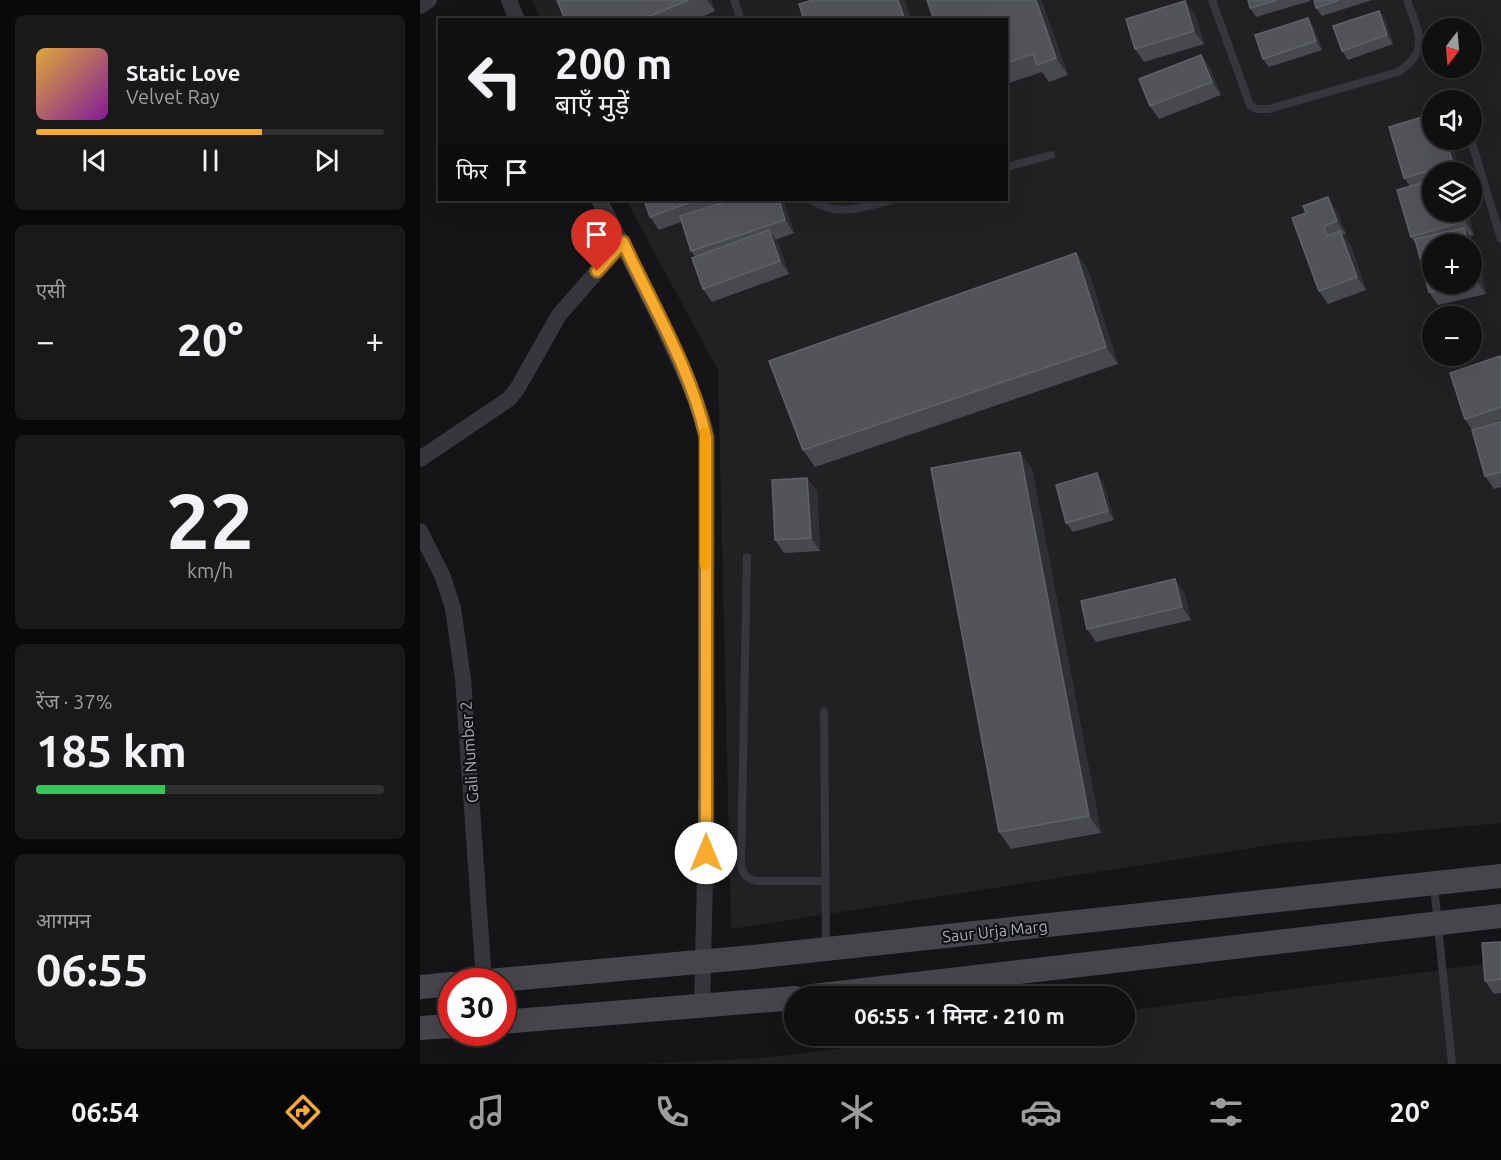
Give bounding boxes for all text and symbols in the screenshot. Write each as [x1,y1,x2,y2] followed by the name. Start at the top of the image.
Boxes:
[1422,18,1482,78] north arrow
[1422,18,1482,366] map controls
[555,40,672,87] text: 200 m
[456,42,534,120] icon: left
[126,60,241,85] text: Static Love
[126,85,220,108] text: Velvet Ray
[555,89,629,119] text: बाएँ मुड़ें
[1422,90,1482,150] button: sound
[78,144,111,177] icon: previous
[194,144,227,177] icon: pause
[310,144,343,177] icon: next
[500,156,533,189] icon: arrive
[456,158,488,183] text: फिर
[1422,162,1482,222] button: layers
[571,209,622,271] pin
[580,218,613,251] icon: arrive
[1422,234,1482,294] button: +
[36,279,66,302] text: एसी
[1422,306,1482,366] button: −
[177,314,243,365] text: 20°
[36,322,55,359] text: −
[365,322,384,359] text: +
[166,476,254,564] text: 22
[187,559,233,582] text: km/h
[36,690,112,713] text: रेंज · 37%
[456,701,482,803] street label: Gali Number 2
[36,725,187,776] text: 185 km
[674,821,738,885] position arrow
[36,909,91,932] text: आगमन
[942,917,1048,945] street label: Saur Urja Marg
[36,944,149,995] text: 06:55
[438,968,516,1046] speed limit sign: 30
[854,1003,1065,1028] text: 06:55 · 1 मिनट · 210 m
[282,1091,324,1133] icon: directions
[466,1091,508,1133] icon: music
[651,1091,693,1133] icon: phone
[836,1091,878,1133] icon: climate
[1020,1091,1062,1133] icon: car
[1205,1091,1247,1133] icon: filters
[71,1097,139,1127] text: 06:54
[1390,1097,1430,1127] text: 20°

